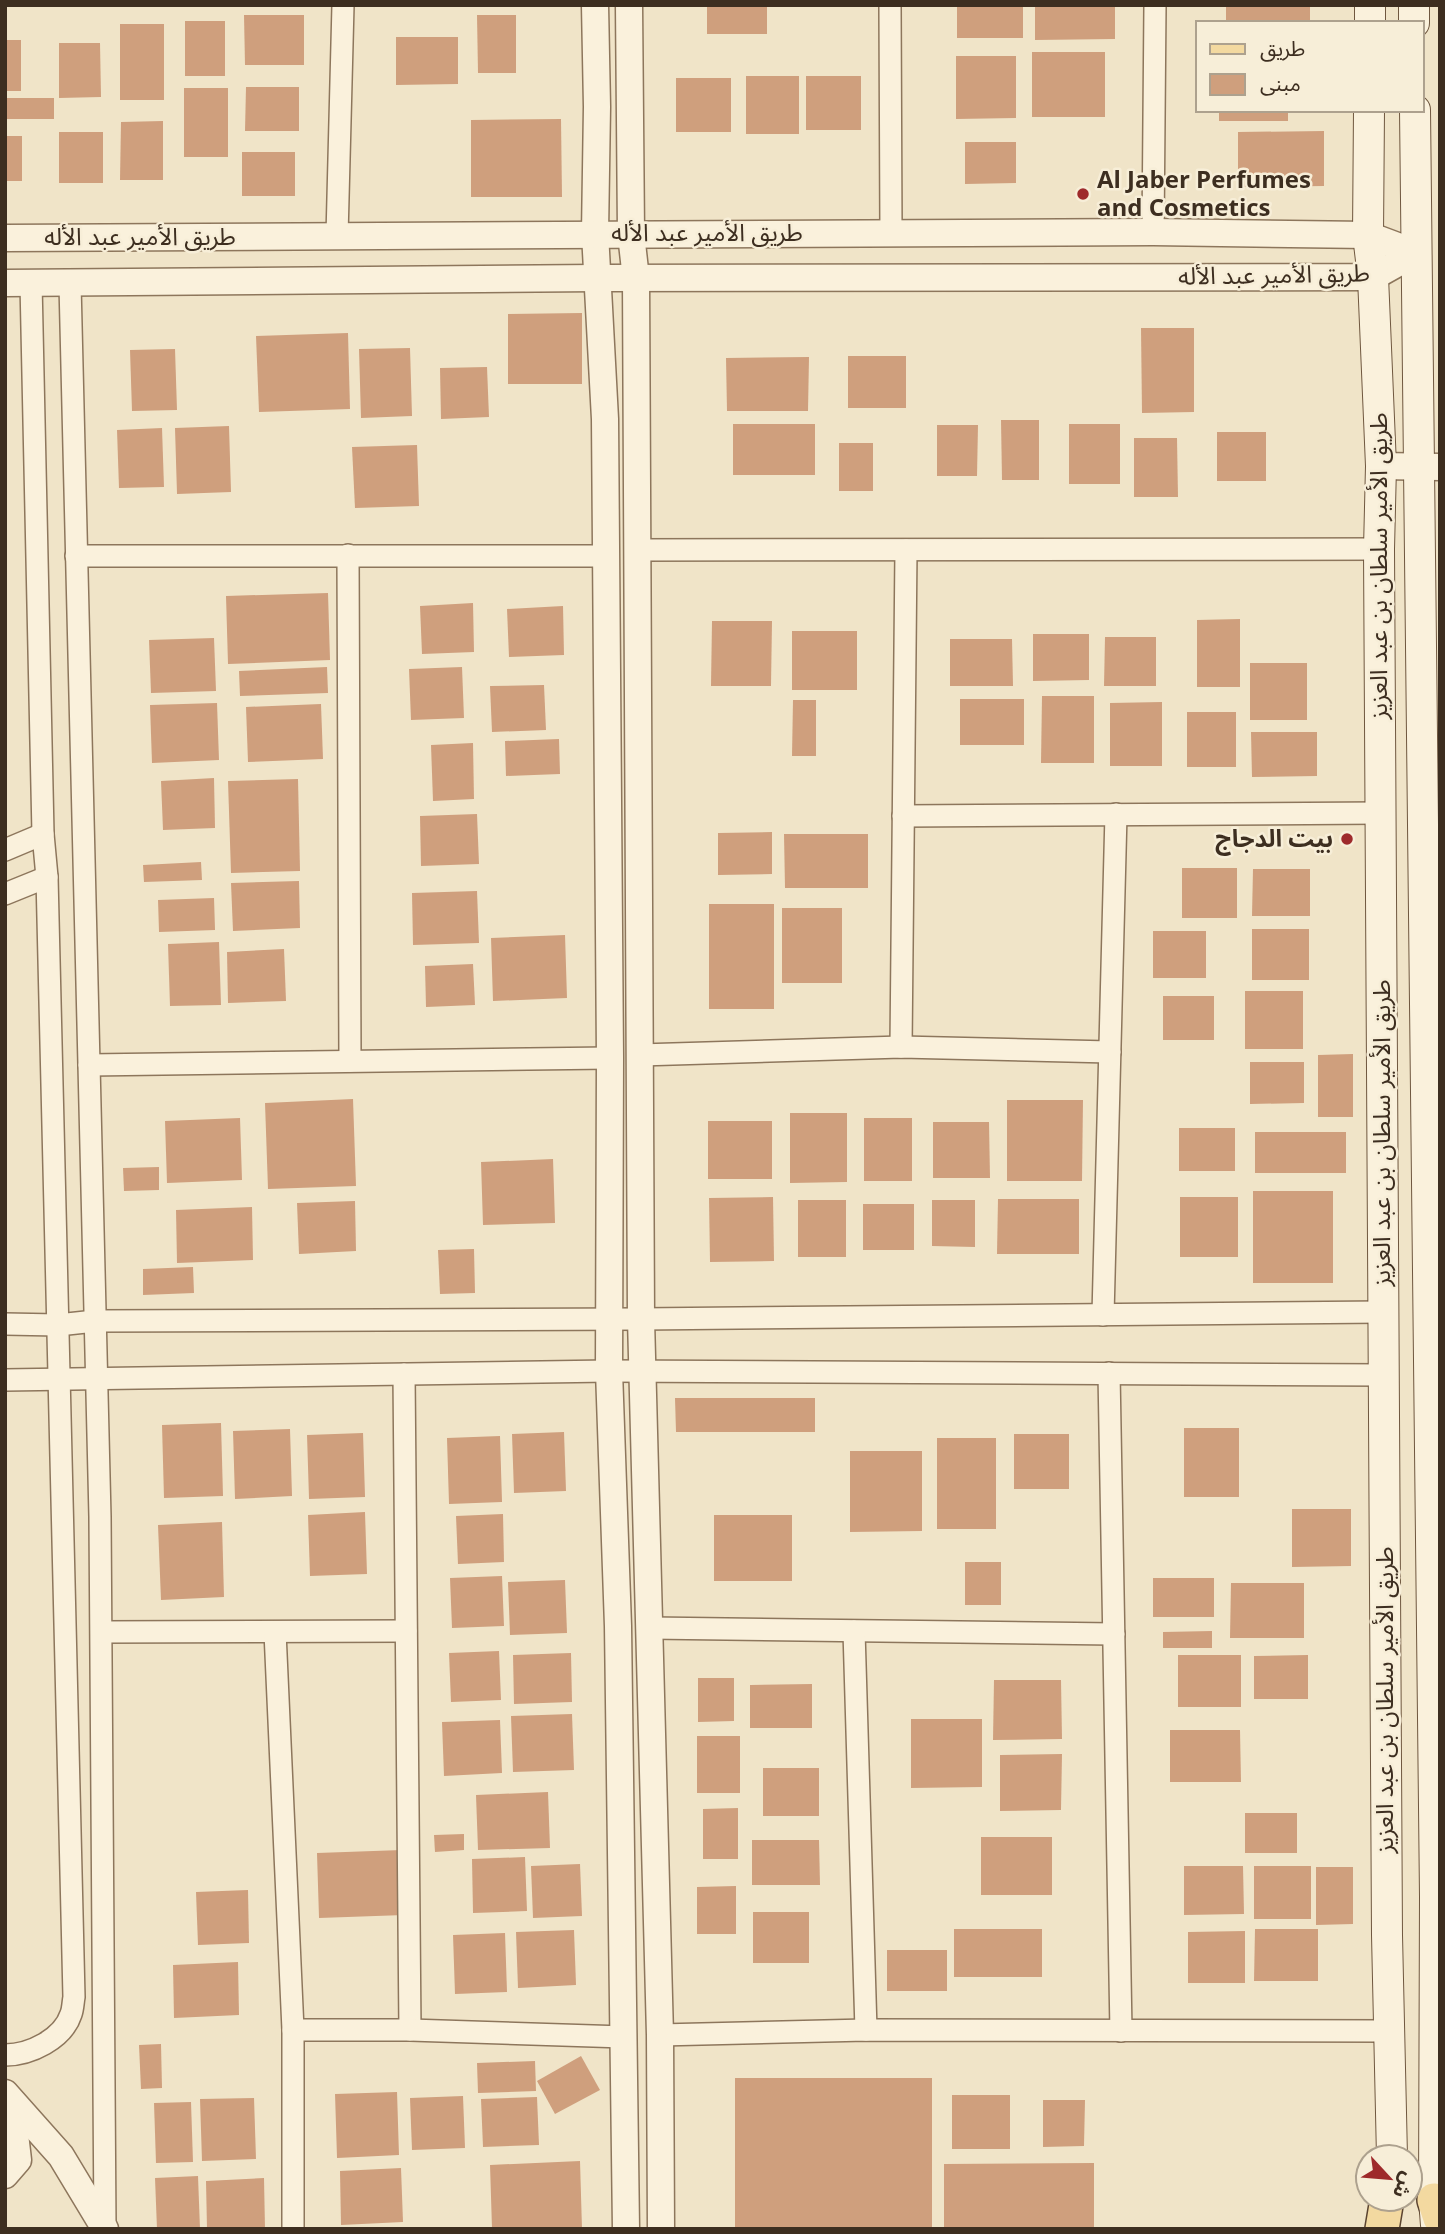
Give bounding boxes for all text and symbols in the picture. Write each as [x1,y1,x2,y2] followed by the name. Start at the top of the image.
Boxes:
[1196,21,1424,112] legend
[1260,27,1305,71] text: طريق
[1260,62,1301,106] text: مبنى
[1097,155,1311,234] place label: Al Jaber Perfumes and Cosmetics
[1075,186,1091,202] marker: Al Jaber Perfumes and Cosmetics
[611,208,803,259] street label: طريق الأمير عبد الأله
[44,212,236,263] street label: طريق الأمير عبد الأله
[1178,248,1370,303] street label: طريق الأمير عبد الأله
[1354,413,1405,720] street label: طريق الأمير سلطان بن عبد العزيز
[1215,814,1333,865] place label: بيت الدجاج
[1339,831,1355,847] marker: بيت الدجاج
[1357,980,1408,1287] street label: طريق الأمير سلطان بن عبد العزيز
[1360,1547,1411,1854] street label: طريق الأمير سلطان بن عبد العزيز
[1354,2143,1424,2213] north arrow
[1380,2165,1427,2205] text: ش

